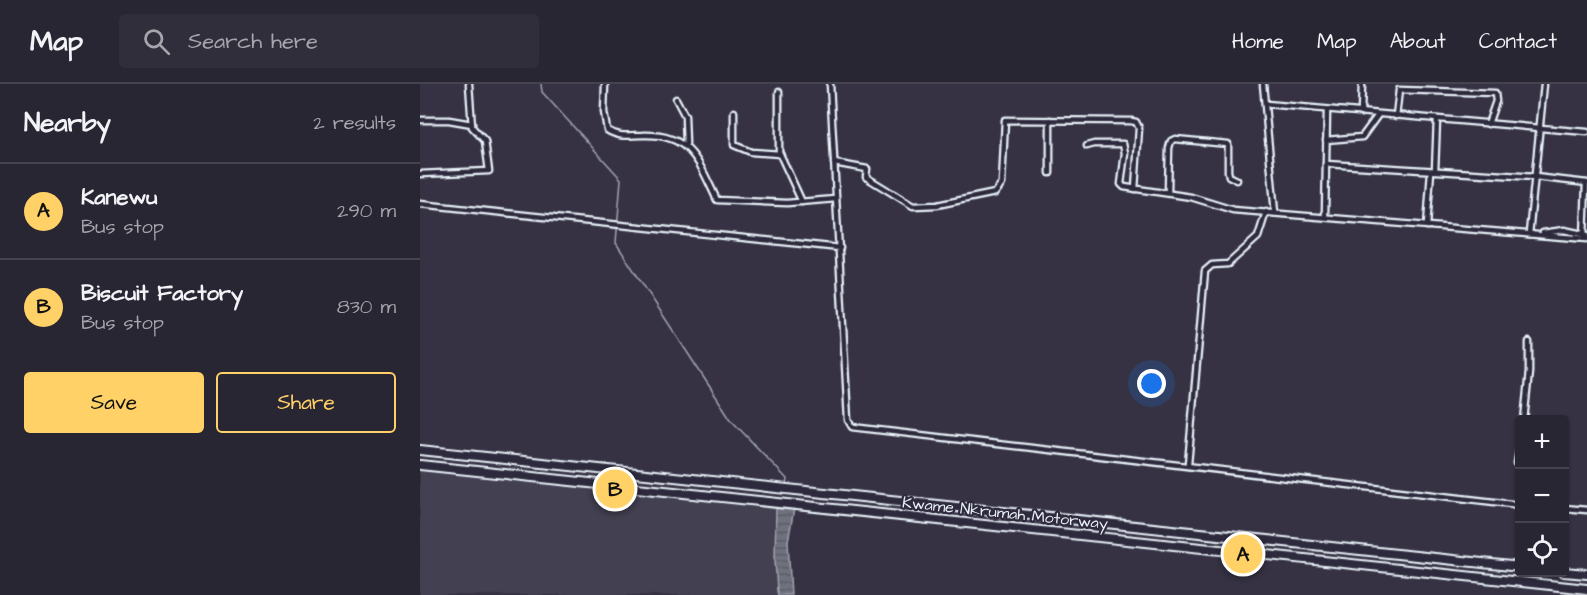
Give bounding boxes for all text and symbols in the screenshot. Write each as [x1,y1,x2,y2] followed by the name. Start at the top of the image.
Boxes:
[119,14,539,68] search box
[30,22,83,61] text: Map
[140,25,173,58] icon: search
[188,26,318,57] text: Search here
[1232,27,1284,56] text: Home
[1317,27,1357,56] text: Map
[1390,27,1446,56] text: About
[1479,27,1557,56] text: Contact
[24,105,111,141] text: Nearby
[313,109,396,137] text: 2 results
[81,182,157,213] text: Kanewu
[37,197,50,225] text: A
[337,197,396,225] text: 290 m
[81,213,164,241] text: Bus stop
[81,278,243,309] text: Biscuit Factory
[36,293,51,321] text: B
[337,293,396,321] text: 830 m
[81,309,164,337] text: Bus stop
[1137,369,1166,398] your location
[24,372,204,433] button: Save
[216,372,396,433] button: Share
[1515,415,1569,577] map controls
[1515,415,1569,469] button: +
[596,466,634,512] pin: B
[1515,469,1569,523] button: −
[901,491,1109,536] street label: Kwame Nkrumah Motorway
[1515,523,1569,577] button: locate
[1224,532,1262,576] pin: A

